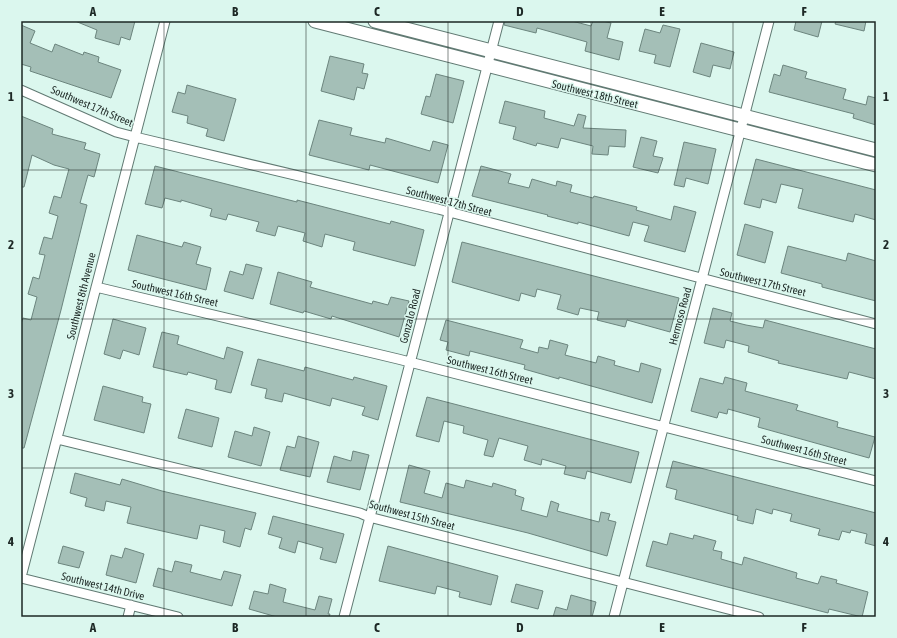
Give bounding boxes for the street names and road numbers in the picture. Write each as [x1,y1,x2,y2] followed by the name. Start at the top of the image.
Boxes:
[551,78,639,110] street label: Southwest 18th Street
[49,83,135,129] street label: Southwest 17th Street
[405,184,493,218] street label: Southwest 17th Street
[64,251,98,341] street label: Southwest 8th Avenue
[719,266,807,298] street label: Southwest 17th Street
[131,277,219,309] street label: Southwest 16th Street
[667,286,693,346] street label: Hermoso Road
[397,287,423,345] street label: Gonzalo Road
[446,354,534,386] street label: Southwest 16th Street
[760,433,848,467] street label: Southwest 16th Street
[368,498,456,532] street label: Southwest 15th Street
[60,570,146,602] street label: Southwest 14th Drive

